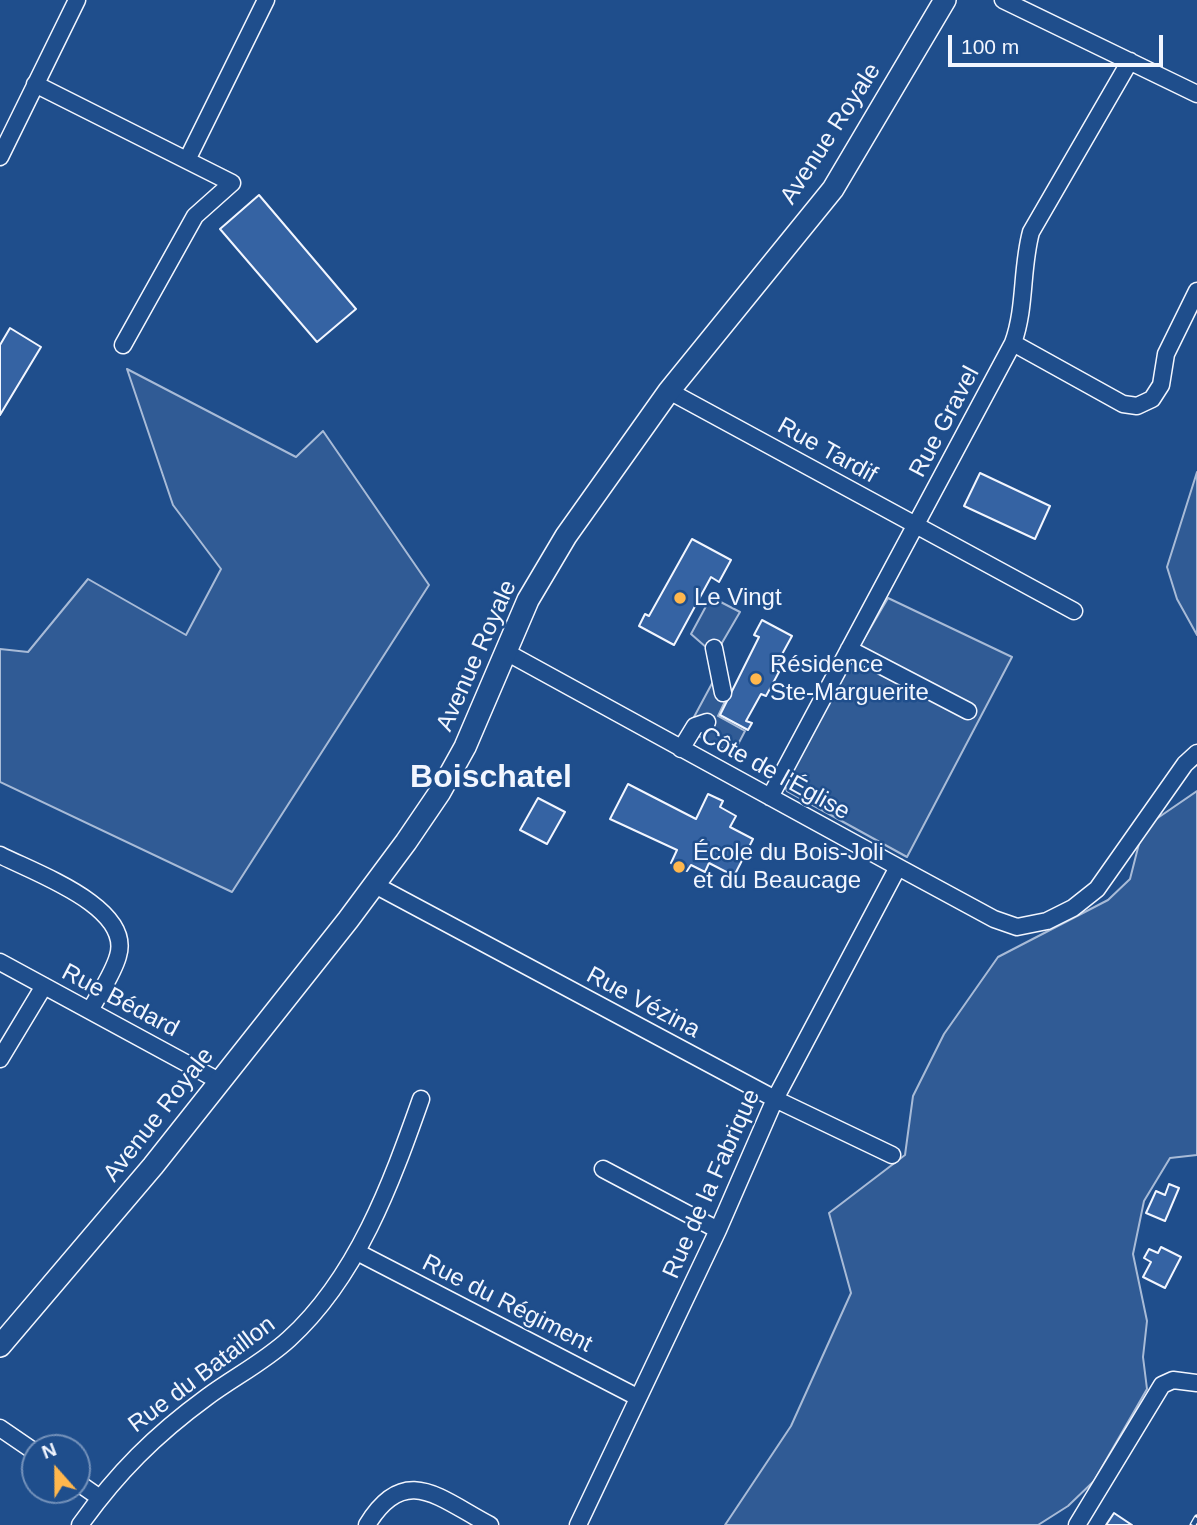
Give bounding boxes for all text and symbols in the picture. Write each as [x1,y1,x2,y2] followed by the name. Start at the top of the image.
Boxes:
[952,21,1167,65] scale bar
[961,35,1019,58] text: 100 m
[775,58,887,210] street label: Avenue Royale
[904,362,986,482] street label: Rue Gravel
[772,412,882,490] street label: Rue Tardif
[431,576,523,736] street label: Avenue Royale
[694,584,782,612] place label: Le Vingt
[672,590,688,606] marker: Le Vingt
[770,651,929,707] place label: Résidence Ste-Marguerite
[748,671,764,687] marker: Résidence Ste-Marguerite
[695,721,855,827] street label: Côte de l'Église
[410,759,572,797] district label: Boischatel
[693,839,884,895] place label: École du Bois-Joli et du Beaucage
[671,859,687,875] marker: École du Bois-Joli et du Beaucage
[57,958,183,1044] street label: Rue Bédard
[581,961,705,1045] street label: Rue Vézina
[98,1042,220,1188] street label: Avenue Royale
[657,1085,767,1283] street label: Rue de la Fabrique
[417,1249,597,1359] street label: Rue du Régiment
[123,1311,281,1439] street label: Rue du Bataillon
[21,1434,91,1504] north arrow
[39,1439,59,1463] text: N

